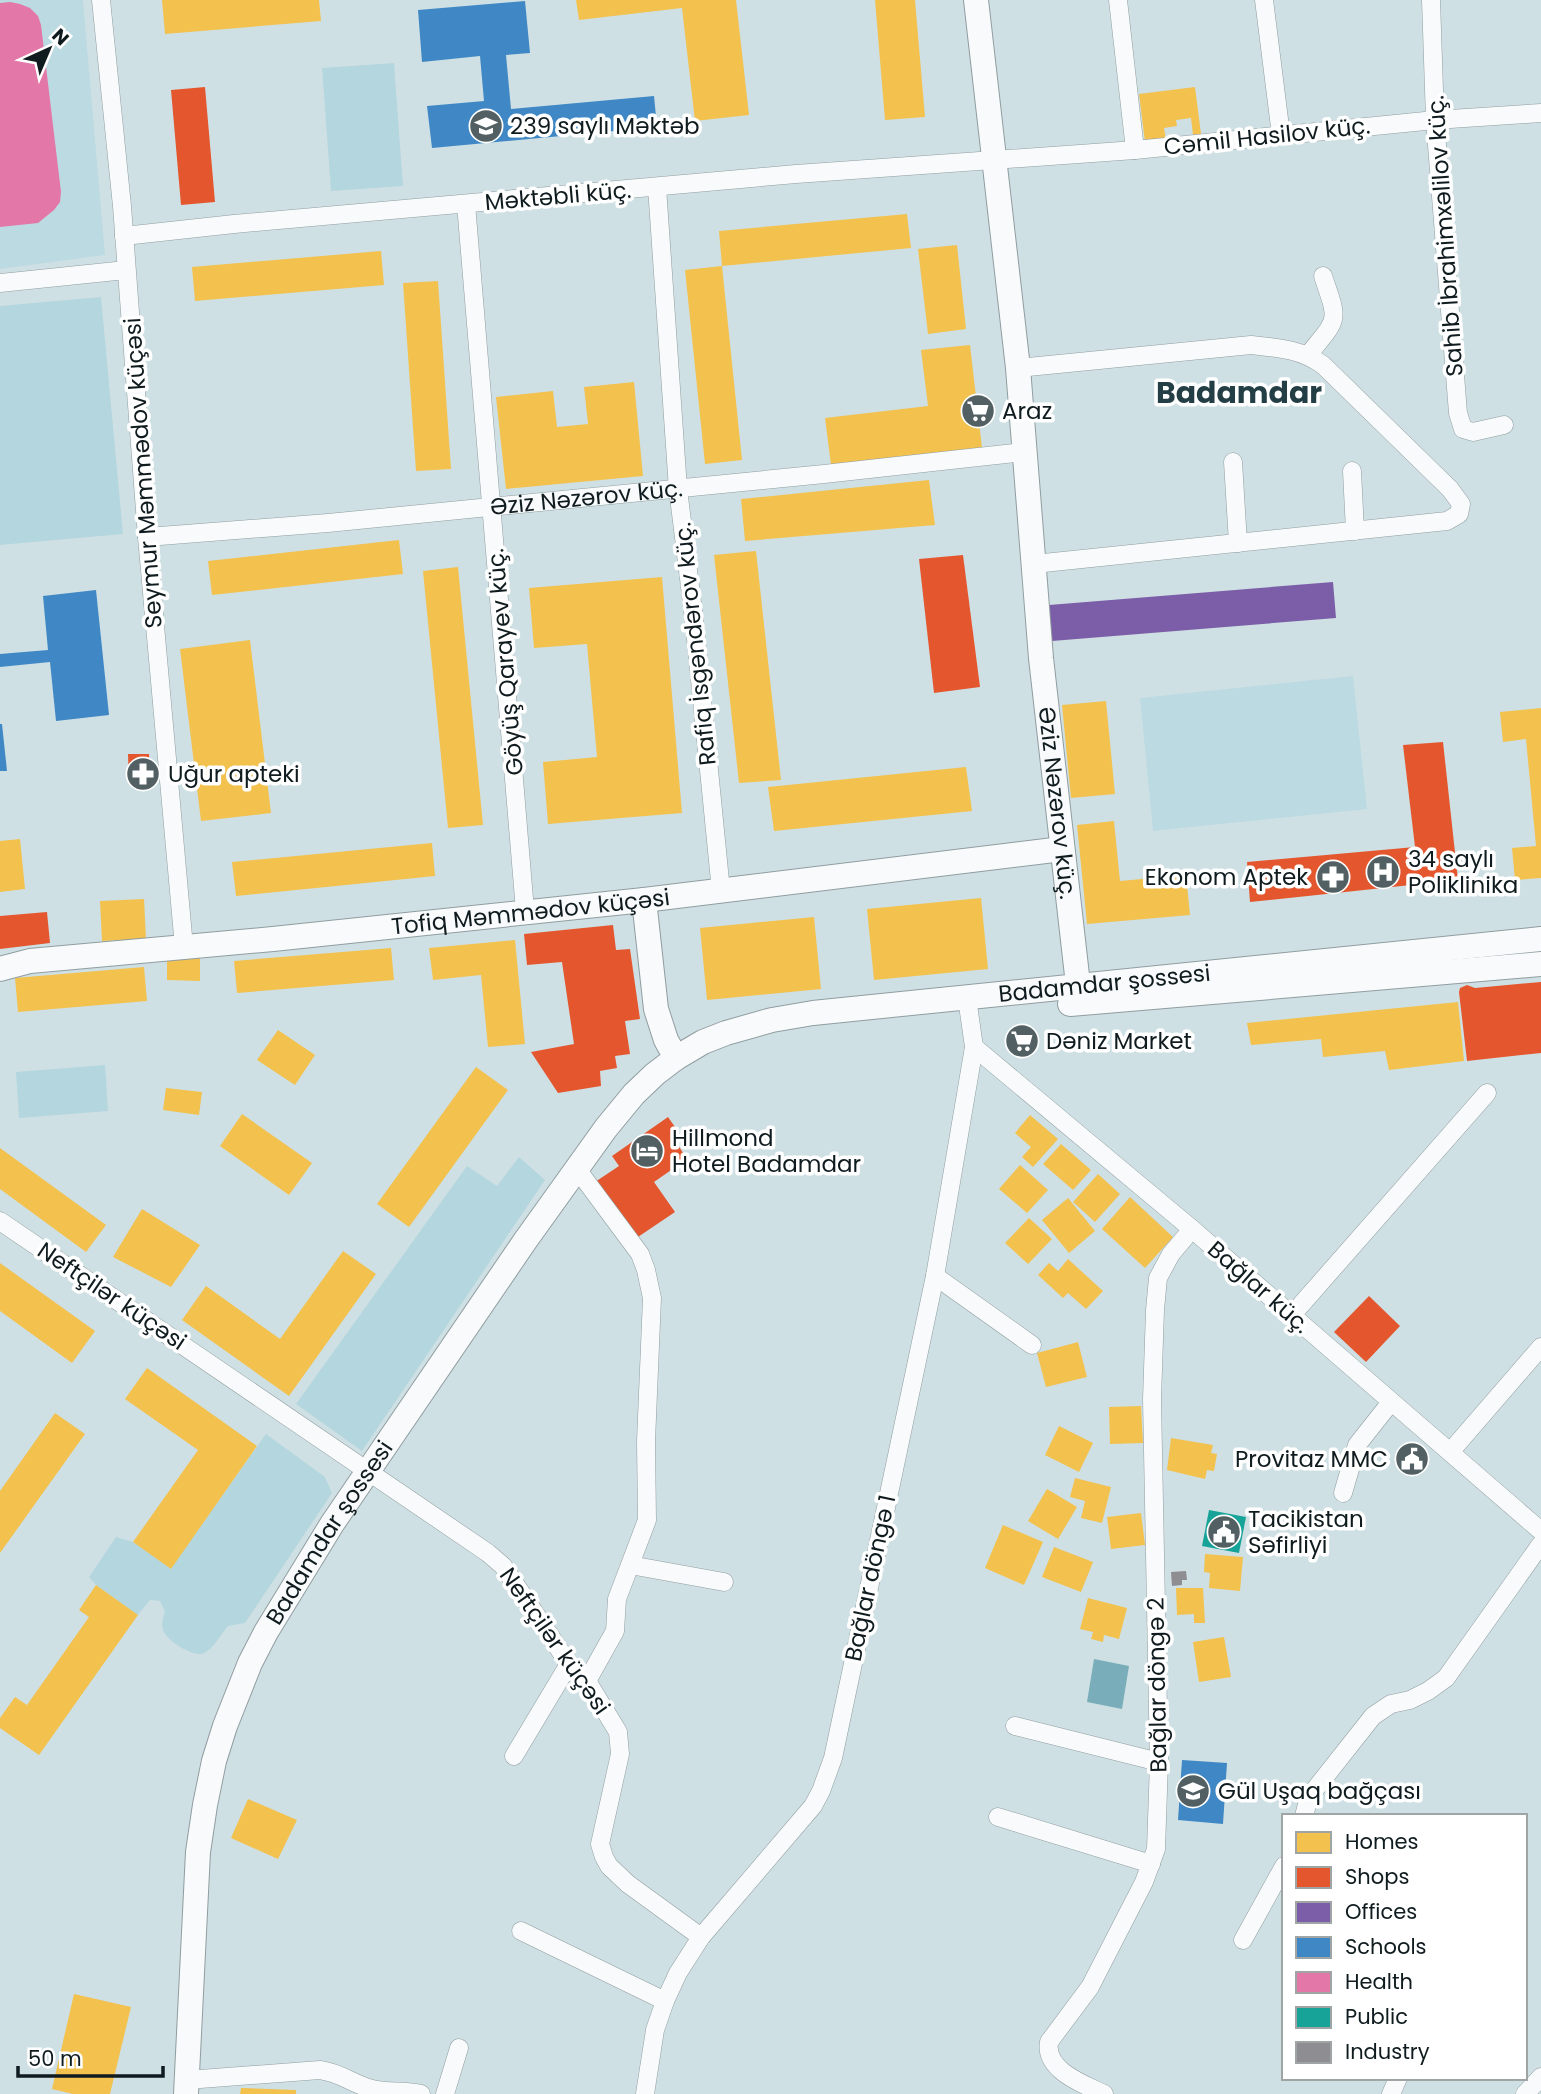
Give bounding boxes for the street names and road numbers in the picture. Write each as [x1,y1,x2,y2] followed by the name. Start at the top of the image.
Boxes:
[1419,94,1471,378] street label: Sahib İbrahimxəlilov küç.
[1162,109,1372,163] street label: Cəmil Hasilov küç.
[483,174,633,218] street label: Məktəbli küç.
[116,317,170,629] street label: Seymur Məmmədov küçəsi
[488,472,684,523] street label: Əziz Nəzərov küç.
[666,521,724,767] street label: Rafiq İsgəndərov küç.
[479,547,531,777] street label: Göyüş Qarayev küç.
[1031,705,1084,901] street label: Əziz Nəzərov küç.
[390,881,672,942] street label: Tofiq Məmmədov küçəsi
[997,957,1212,1010] street label: Badamdar şossesi
[1201,1233,1317,1341] street label: Bağlar küç.
[31,1234,193,1358] street label: Neftçilər küçəsi
[258,1434,400,1631] street label: Badamdar şossesi
[837,1492,903,1664] street label: Bağlar döngə 1
[492,1561,618,1721] street label: Neftçilər küçəsi
[1139,1597,1175,1773] street label: Bağlar döngə 2

